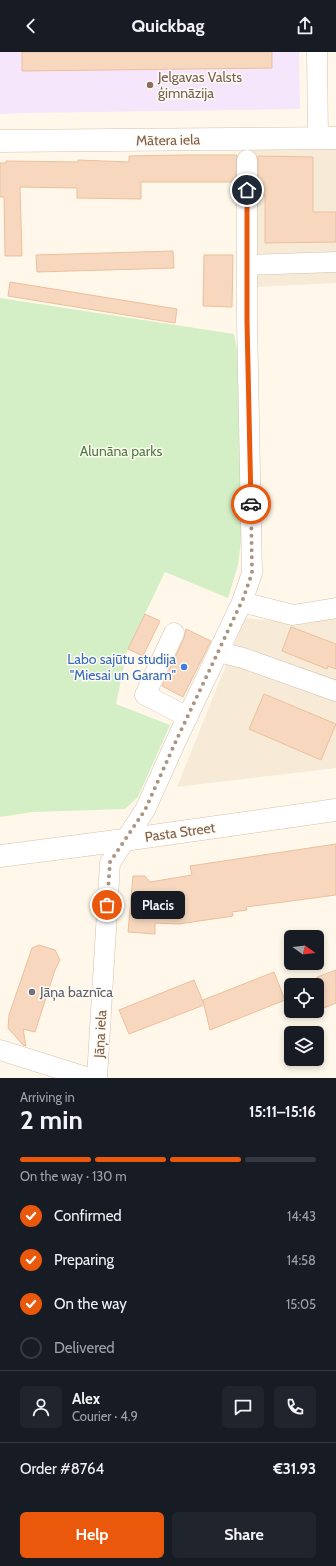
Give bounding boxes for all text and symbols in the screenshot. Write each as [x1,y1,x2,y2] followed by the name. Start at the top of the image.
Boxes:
[20,15,42,37] icon: back
[131,15,205,37] text: Quickbag
[294,15,316,37] icon: share
[157,68,242,102] place label: Jelgavas Valsts ģimnāzija
[145,80,155,90] marker: Jelgavas Valsts ģimnāzija
[136,130,201,150] street label: Mātera iela
[230,173,264,207] pin
[236,179,258,201] icon: home
[80,442,162,460] park label: Alunāna parks
[231,484,271,524] courier
[240,493,262,515] icon: car
[67,650,176,684] place label: Labo sajūtu studija "Miesai un Garam"
[179,662,189,672] marker: Labo sajūtu studija "Miesai un Garam"
[144,818,217,846] street label: Pasta Street
[90,888,124,922] pin
[131,891,185,919] callout: Placis
[96,894,118,916] icon: bag
[142,897,174,913] text: Placis
[284,930,324,970] north arrow
[284,930,324,1066] map controls
[284,978,324,1018] button: locate
[39,983,113,1001] place label: Jāņa baznīca
[27,987,37,997] marker: Jāņa baznīca
[90,1009,110,1060] street label: Jāņa iela
[284,1026,324,1066] button: layers
[20,1089,75,1105] text: Arriving in
[249,1103,316,1121] text: 15:11–15:16
[20,1104,83,1136] text: 2 min
[20,1168,127,1184] text: On the way · 130 m
[20,1205,42,1227] icon: check
[54,1207,122,1225] text: Confirmed
[287,1208,316,1224] text: 14:43
[20,1249,42,1271] icon: check
[54,1251,114,1269] text: Preparing
[287,1252,316,1268] text: 14:58
[20,1293,42,1315] icon: check
[54,1295,127,1313] text: On the way
[286,1296,316,1312] text: 15:05
[54,1339,115,1357] text: Delivered
[20,1386,62,1428] button: person
[222,1386,264,1428] button: chat
[274,1386,316,1428] button: phone
[72,1390,100,1408] text: Alex
[72,1408,138,1424] text: Courier · 4.9
[20,1460,104,1478] text: Order #8764
[273,1460,316,1478] text: €31.93
[20,1512,164,1558] button: Help
[172,1512,316,1558] button: Share

